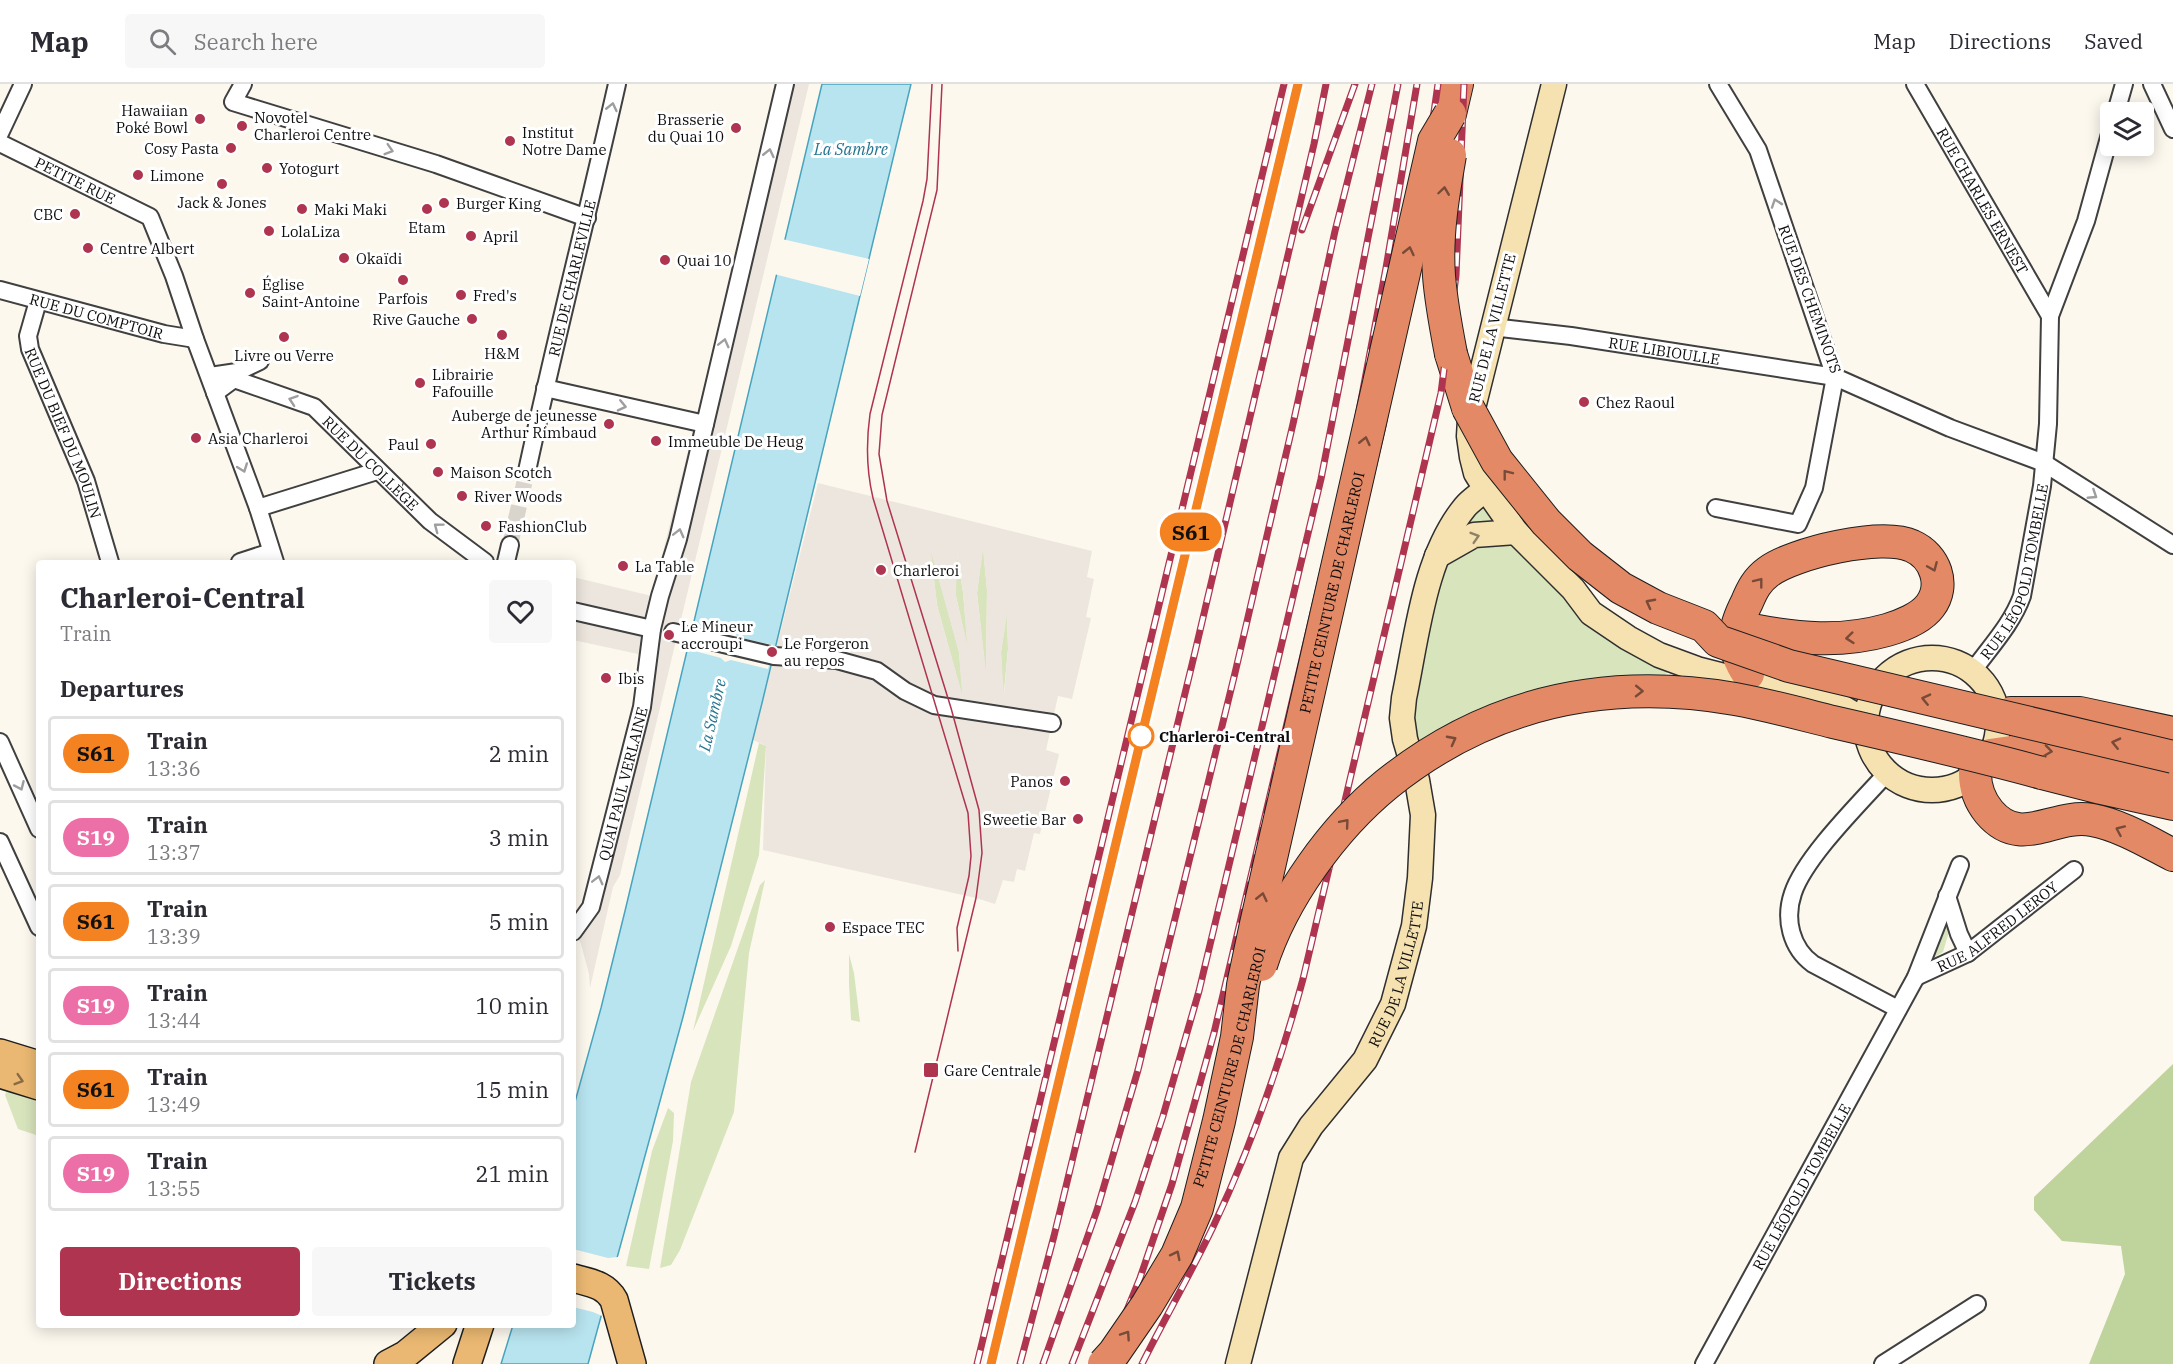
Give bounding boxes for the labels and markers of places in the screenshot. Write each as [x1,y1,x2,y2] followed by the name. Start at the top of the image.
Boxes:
[116,101,188,137] place label: Hawaiian Poké Bowl
[254,108,371,144] place label: Novotel Charleroi Centre
[648,110,724,146] place label: Brasserie du Quai 10
[193,112,207,126] marker: Hawaiian Poké Bowl
[235,119,249,133] marker: Novotel Charleroi Centre
[729,121,743,135] marker: Brasserie du Quai 10
[522,123,607,159] place label: Institut Notre Dame
[503,134,517,148] marker: Institut Notre Dame
[144,139,219,158] place label: Cosy Pasta
[224,141,238,155] marker: Cosy Pasta
[279,159,339,178] place label: Yotogurt
[260,161,274,175] marker: Yotogurt
[150,166,204,185] place label: Limone
[131,168,145,182] marker: Limone
[215,177,229,191] marker: Jack & Jones
[177,193,267,212] place label: Jack & Jones
[456,194,541,213] place label: Burger King
[437,196,451,210] marker: Burger King
[314,200,387,219] place label: Maki Maki
[295,202,309,216] marker: Maki Maki
[420,202,434,216] marker: Etam
[33,205,63,224] place label: CBC
[68,207,82,221] marker: CBC
[408,218,446,237] place label: Etam
[281,222,341,241] place label: LolaLiza
[262,224,276,238] marker: LolaLiza
[483,227,518,246] place label: April
[464,229,478,243] marker: April
[100,239,195,258] place label: Centre Albert
[81,241,95,255] marker: Centre Albert
[356,249,403,268] place label: Okaïdi
[337,251,351,265] marker: Okaïdi
[677,251,731,270] place label: Quai 10
[658,253,672,267] marker: Quai 10
[396,273,410,287] marker: Parfois
[262,275,360,311] place label: Église Saint-Antoine
[243,286,257,300] marker: Église Saint-Antoine
[473,286,517,305] place label: Fred's
[454,288,468,302] marker: Fred's
[378,289,428,308] place label: Parfois
[372,310,460,329] place label: Rive Gauche
[465,312,479,326] marker: Rive Gauche
[495,328,509,342] marker: H&M
[277,330,291,344] marker: Livre ou Verre
[484,344,520,363] place label: H&M
[234,346,334,365] place label: Livre ou Verre
[432,365,494,401] place label: Librairie Fafouille
[413,376,427,390] marker: Librairie Fafouille
[1596,393,1675,412] place label: Chez Raoul
[1577,395,1591,409] marker: Chez Raoul
[452,406,597,442] place label: Auberge de jeunesse Arthur Rimbaud
[602,417,616,431] marker: Auberge de jeunesse Arthur Rimbaud
[208,429,309,448] place label: Asia Charleroi
[189,431,203,445] marker: Asia Charleroi
[668,432,804,451] place label: Immeuble De Heug
[649,434,663,448] marker: Immeuble De Heug
[388,435,419,454] place label: Paul
[424,437,438,451] marker: Paul
[450,463,552,482] place label: Maison Scotch
[431,465,445,479] marker: Maison Scotch
[474,487,562,506] place label: River Woods
[455,489,469,503] marker: River Woods
[498,517,587,536] place label: FashionClub
[479,519,493,533] marker: FashionClub
[635,557,694,576] place label: La Table
[616,559,630,573] marker: La Table
[893,561,960,580] place label: Charleroi
[874,563,888,577] marker: Charleroi
[681,617,753,653] place label: Le Mineur accroupi
[662,628,676,642] marker: Le Mineur accroupi
[784,634,870,670] place label: Le Forgeron au repos
[765,645,779,659] marker: Le Forgeron au repos
[618,669,644,688] place label: Ibis
[599,671,613,685] marker: Ibis
[1128,723,1154,749] marker: Charleroi-Central
[1159,727,1290,746] place label: Charleroi-Central
[1010,772,1053,791] place label: Panos
[1058,774,1072,788] marker: Panos
[983,810,1066,829] place label: Sweetie Bar
[1071,812,1085,826] marker: Sweetie Bar
[842,918,925,937] place label: Espace TEC
[823,920,837,934] marker: Espace TEC
[922,1061,940,1079] marker: Gare Centrale
[944,1061,1041,1080] place label: Gare Centrale

